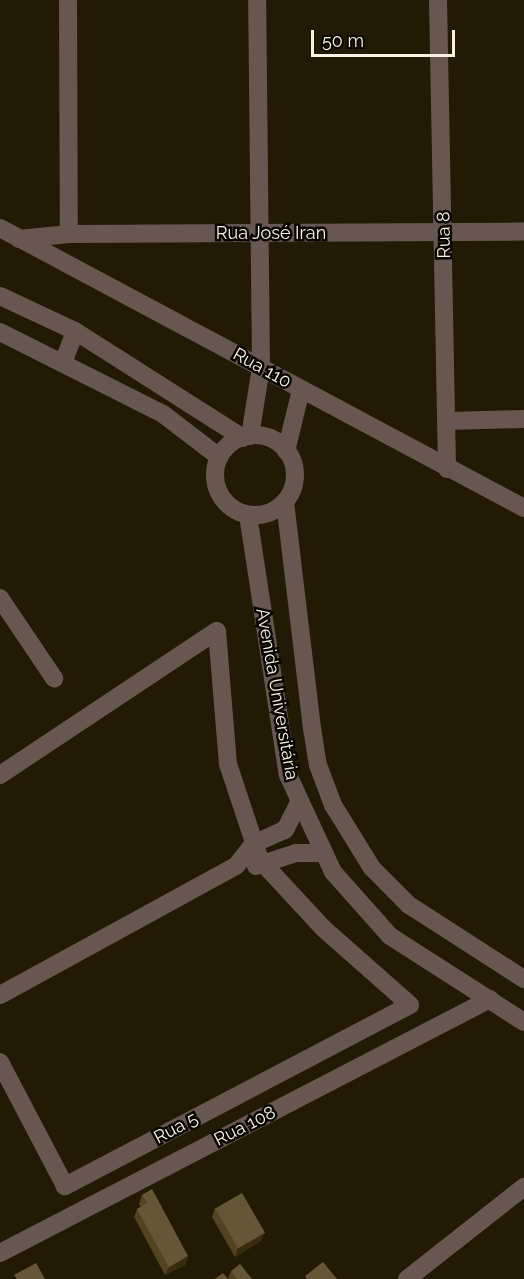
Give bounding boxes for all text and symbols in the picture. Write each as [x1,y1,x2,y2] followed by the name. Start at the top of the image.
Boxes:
[314,18,458,56] scale bar
[322,30,364,51] text: 50 m
[433,211,455,259] street label: Rua 8
[216,222,326,244] street label: Rua José Iran
[229,343,295,393] street label: Rua 110
[251,606,303,782] street label: Avenida Universitária
[211,1101,279,1151] street label: Rua 108
[150,1108,202,1148] street label: Rua 5

